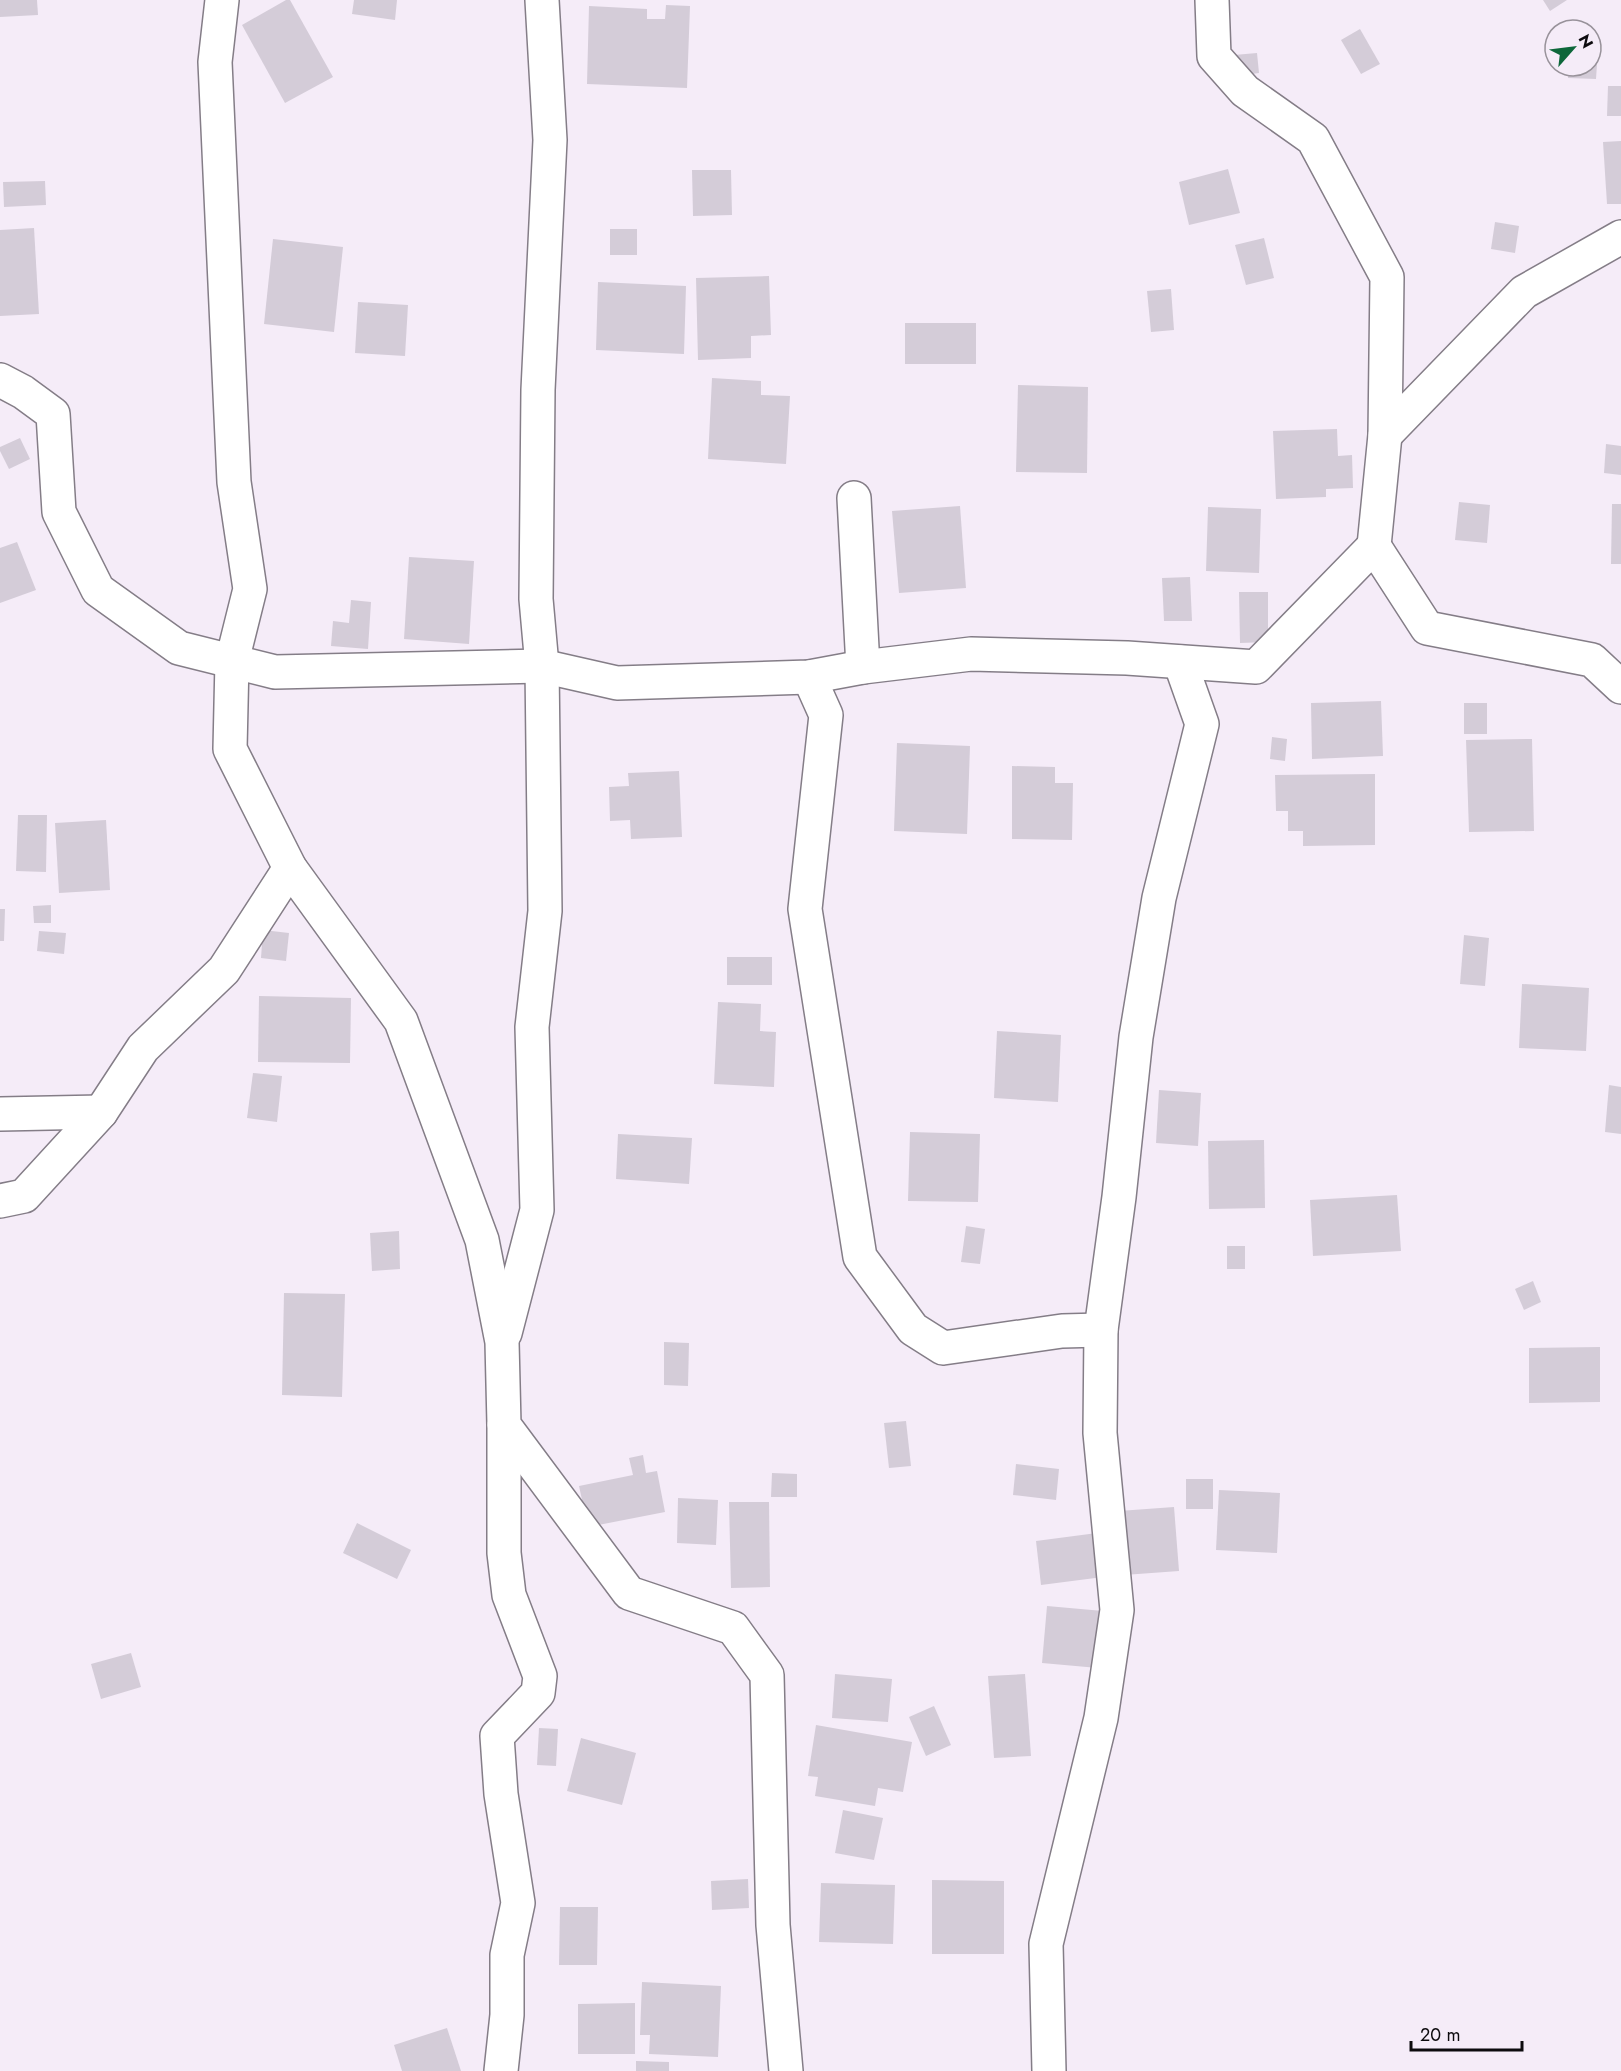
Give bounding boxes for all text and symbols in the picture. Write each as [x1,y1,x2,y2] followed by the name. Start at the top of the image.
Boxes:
[1543,18,1603,78] north arrow
[1573,30,1599,52] text: N
[1411,2014,1522,2052] scale bar
[1420,2022,1460,2048] text: 20 m

